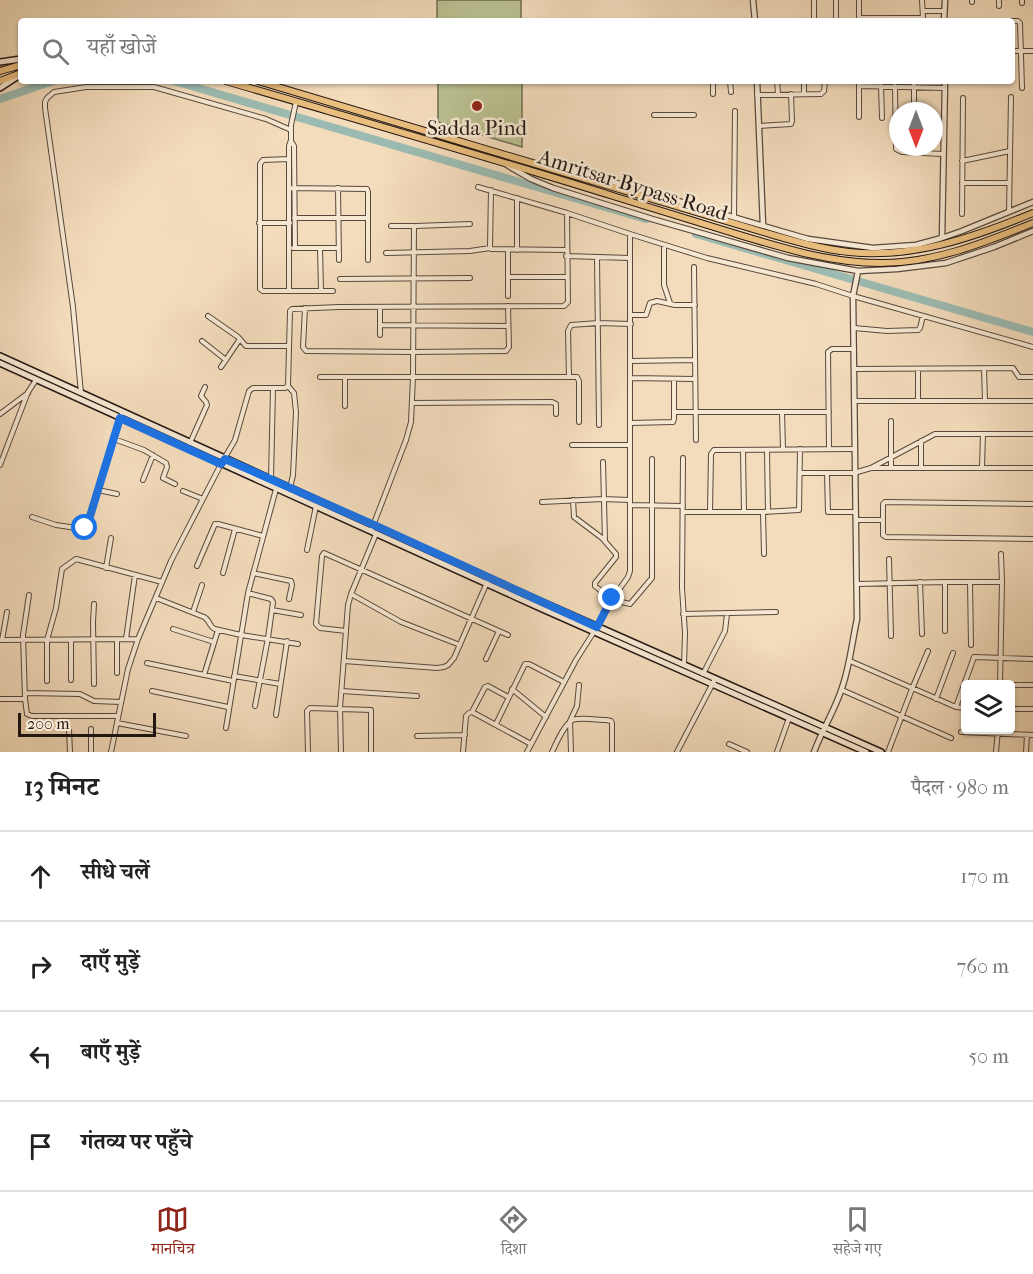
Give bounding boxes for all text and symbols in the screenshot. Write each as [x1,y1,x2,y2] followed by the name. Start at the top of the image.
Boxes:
[18,18,1015,84] search box
[87,34,156,60] text: यहाँ खोजें
[39,35,72,68] icon: search
[470,99,484,113] marker: Sadda Pind
[889,102,943,156] north arrow
[427,116,528,140] place label: Sadda Pind
[534,144,731,225] street label: Amritsar Bypass Road
[71,514,97,540] route start
[598,584,624,610] route end
[961,680,1015,734] map controls
[961,680,1015,734] button: layers
[18,710,156,738] scale bar
[27,714,70,733] text: 200 m
[24,771,99,802] text: 13 मिनट
[911,776,1009,799] text: पैदल · 980 m
[81,859,150,885] text: सीधे चलें
[24,860,57,893] icon: ahead
[960,865,1009,888] text: 170 m
[81,949,140,975] text: दाएँ मुड़ें
[24,950,57,983] icon: right
[957,955,1009,978] text: 760 m
[81,1039,140,1065] text: बाएँ मुड़ें
[24,1040,57,1073] icon: left
[968,1045,1009,1068] text: 50 m
[81,1129,192,1155] text: गंतव्य पर पहुँचे
[24,1130,57,1163] icon: arrive
[151,1203,195,1264] tab: मानचित्र
[497,1203,530,1264] tab: दिशा
[833,1203,882,1264] tab: सहेजे गए

